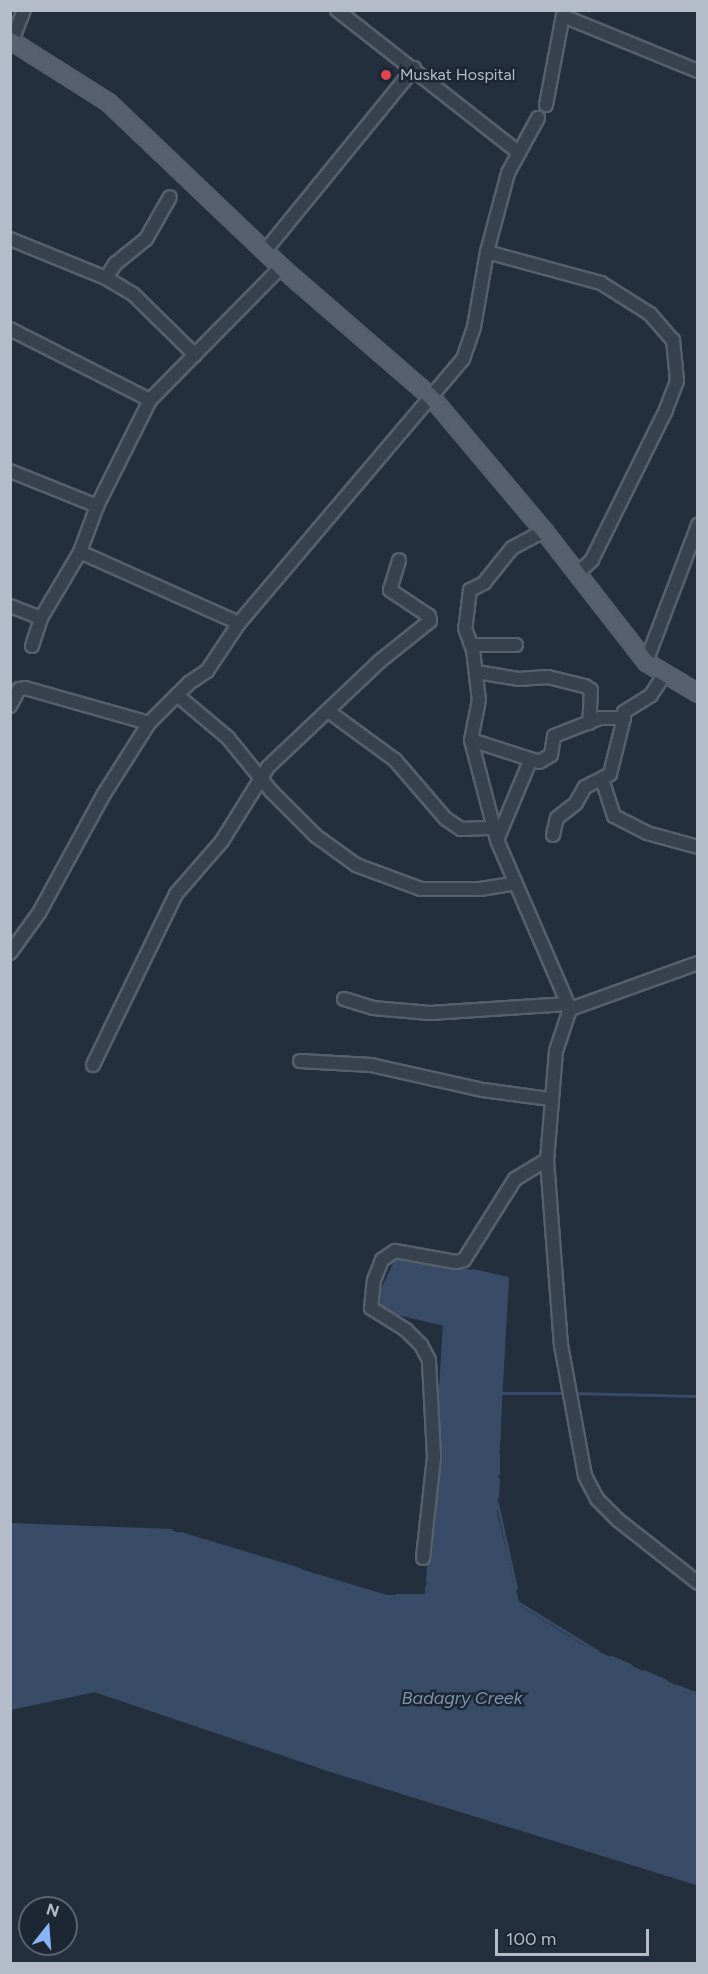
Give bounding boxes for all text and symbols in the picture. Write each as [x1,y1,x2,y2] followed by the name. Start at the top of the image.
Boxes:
[400,65,515,85] place label: Muskat Hospital
[377,66,395,84] marker: Muskat Hospital
[402,1687,522,1709] water label: Badagry Creek
[18,1896,78,1956] north arrow
[44,1899,62,1921] text: N
[498,1917,652,1955] scale bar
[506,1928,556,1950] text: 100 m

